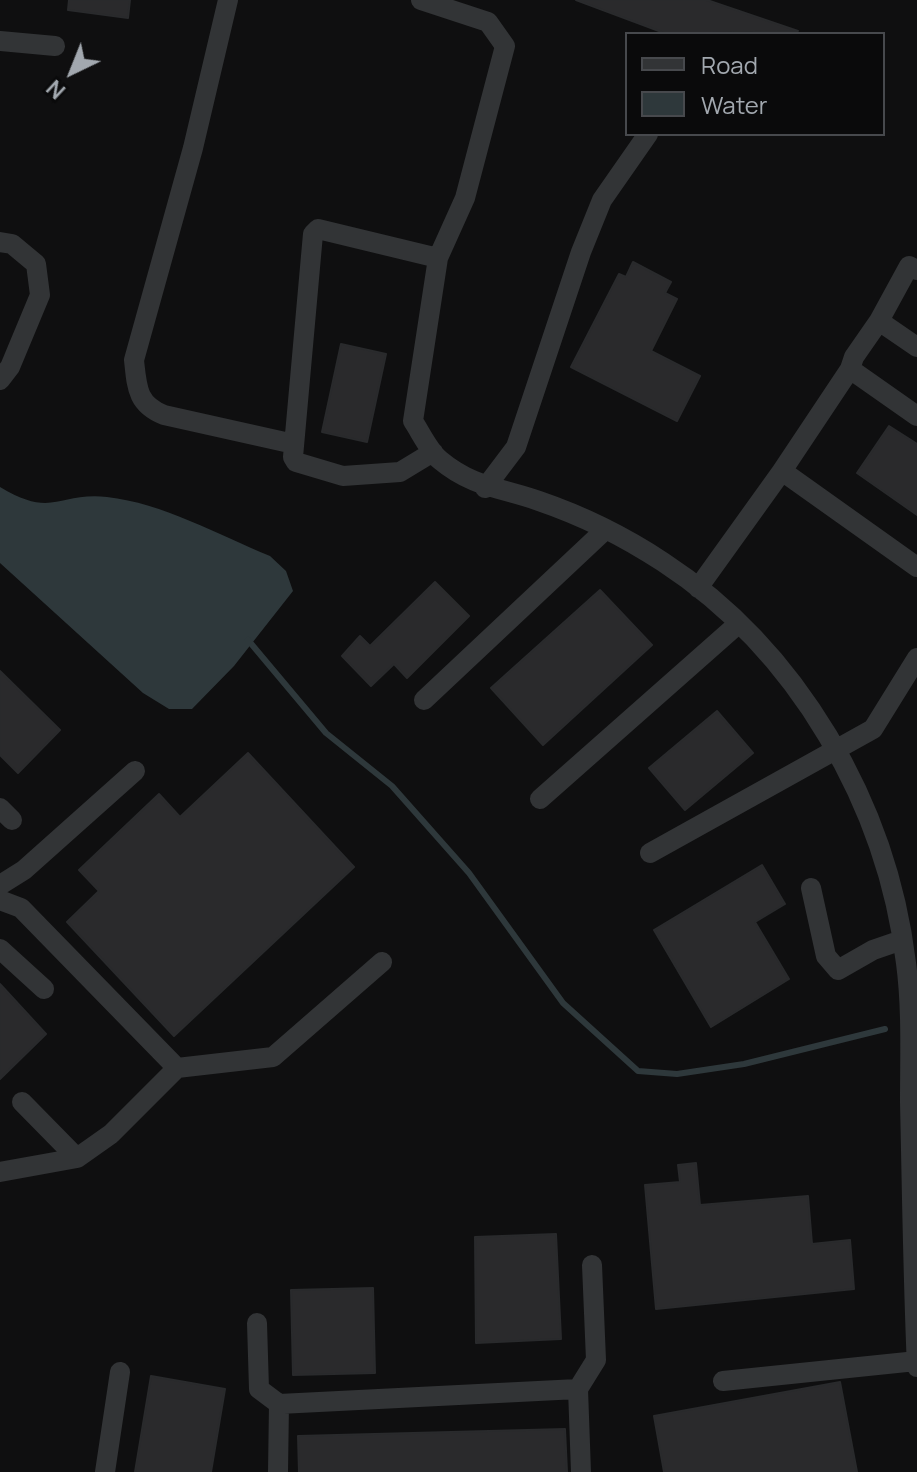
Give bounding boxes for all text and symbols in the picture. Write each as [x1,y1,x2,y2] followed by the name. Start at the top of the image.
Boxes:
[32,32,112,112] north arrow
[625,32,885,136] legend
[701,48,758,81] text: Road
[40,73,72,106] text: N
[701,88,768,121] text: Water

